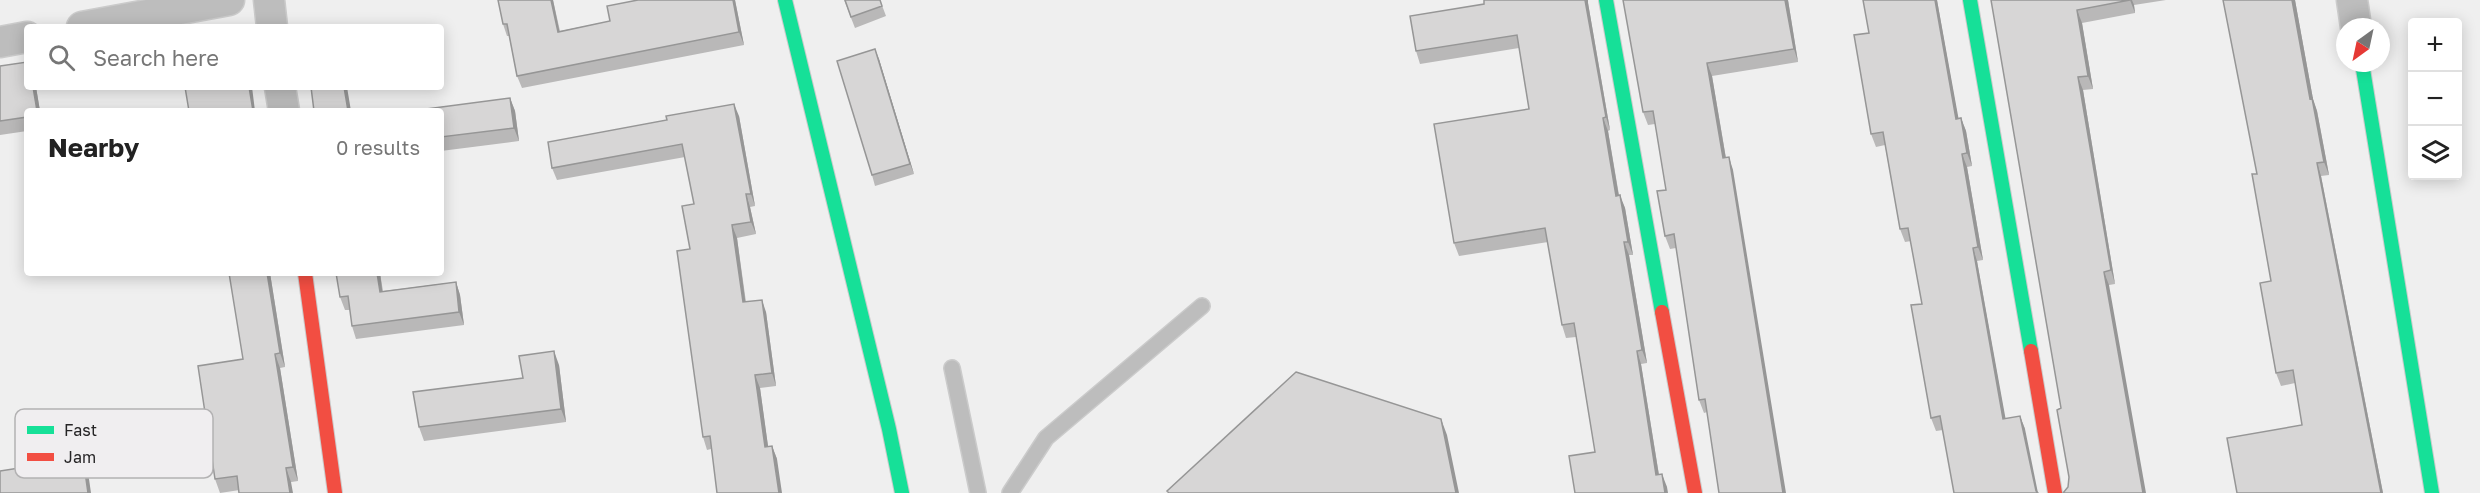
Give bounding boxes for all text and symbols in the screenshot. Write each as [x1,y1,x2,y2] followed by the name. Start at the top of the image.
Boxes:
[2336,18,2390,72] north arrow
[2408,18,2462,180] map controls
[2408,18,2462,72] button: +
[24,24,444,90] search box
[45,41,78,74] icon: search
[93,44,219,71] text: Search here
[2408,72,2462,126] button: −
[2408,126,2462,180] button: layers
[48,132,139,163] text: Nearby
[336,135,420,159] text: 0 results
[15,409,213,478] legend
[64,420,97,440] text: Fast
[64,447,96,467] text: Jam

